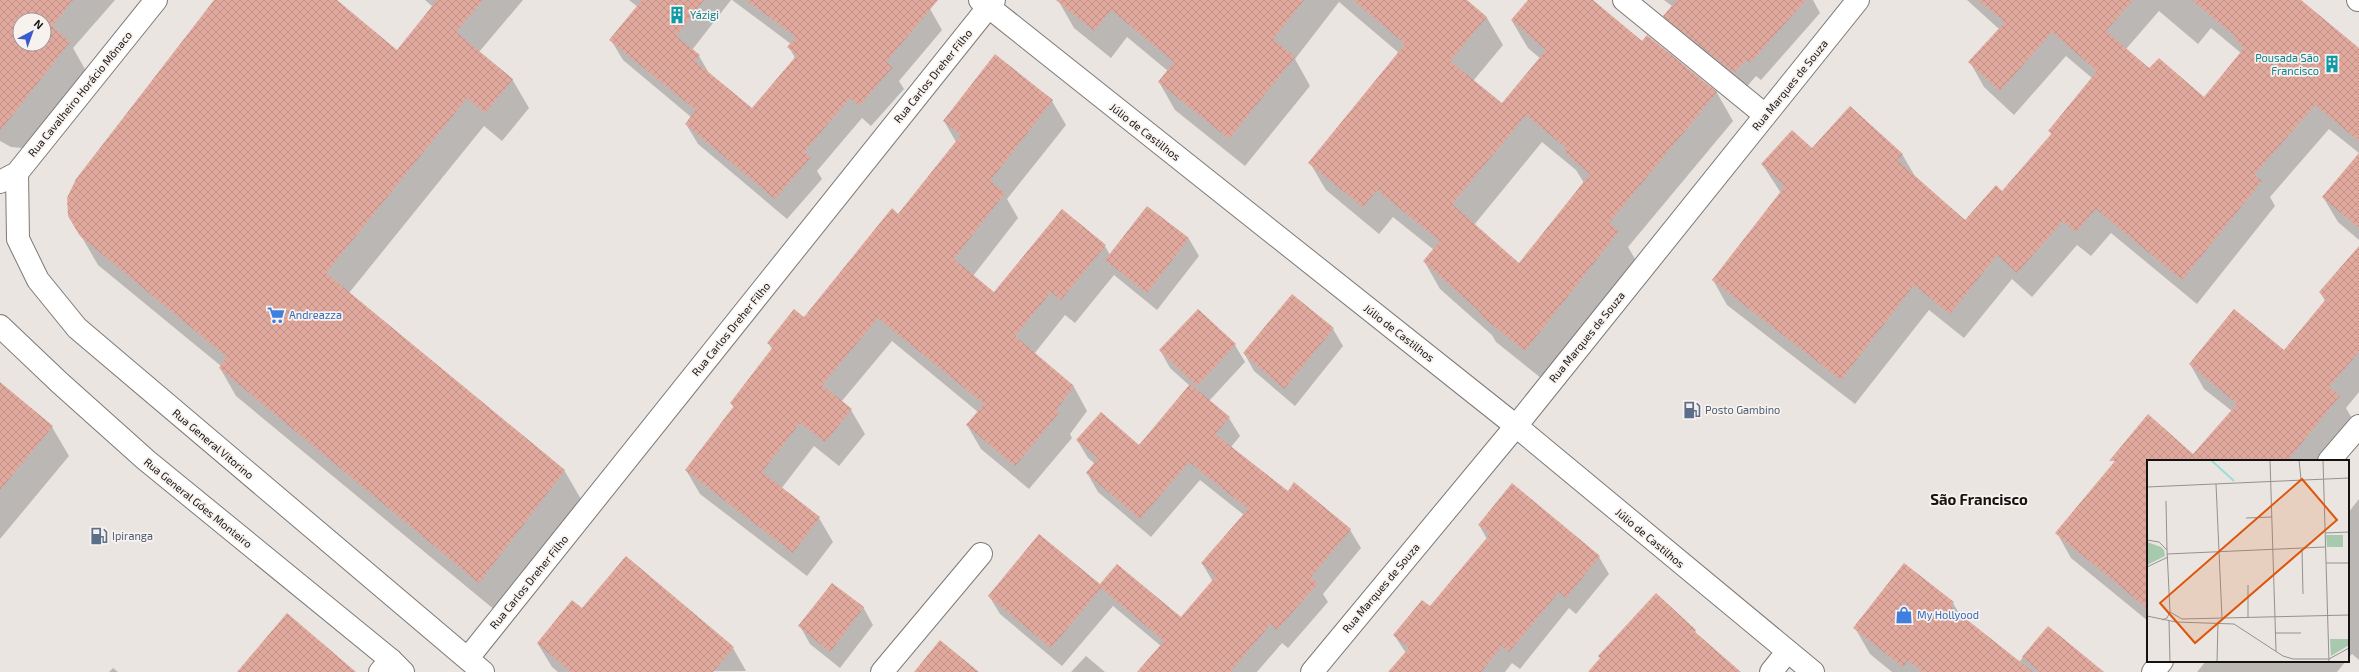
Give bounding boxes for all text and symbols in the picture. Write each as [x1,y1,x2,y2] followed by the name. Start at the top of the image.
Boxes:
[667,5,687,25] building icon: Yázigi
[690,8,719,21] place label: Yázigi
[12,12,52,52] north arrow
[32,17,46,32] text: N
[891,26,974,125] street label: Rua Carlos Dreher Filho
[25,28,134,159] street label: Rua Cavalheiro Horácio Mônaco
[1749,37,1830,133] street label: Rua Marques de Souza
[2255,51,2319,77] place label: Pousada São Francisco
[2322,54,2342,74] building icon: Pousada São Francisco
[1108,100,1183,163] street label: Júlio de Castilhos
[689,279,772,378] street label: Rua Carlos Dreher Filho
[1546,289,1627,385] street label: Rua Marques de Souza
[1362,301,1437,364] street label: Júlio de Castilhos
[266,305,286,325] supermarket icon: Andreazza
[289,308,342,321] place label: Andreazza
[1682,400,1702,420] fuel station icon: Posto Gambino
[1705,403,1780,416] place label: Posto Gambino
[170,406,257,481] street label: Rua General Vitorino
[142,455,255,550] street label: Rua General Góes Monteiro
[2147,460,2349,662] inset map
[1930,490,2028,508] district label: São Francisco
[1613,505,1688,570] street label: Júlio de Castilhos
[89,526,109,546] fuel station icon: Ipiranga
[112,529,153,542] place label: Ipiranga
[487,532,570,631] street label: Rua Carlos Dreher Filho
[1339,540,1422,635] street label: Rua Marques de Souza
[1894,605,1914,625] shop icon: My Hollyood
[1917,608,1979,621] place label: My Hollyood

